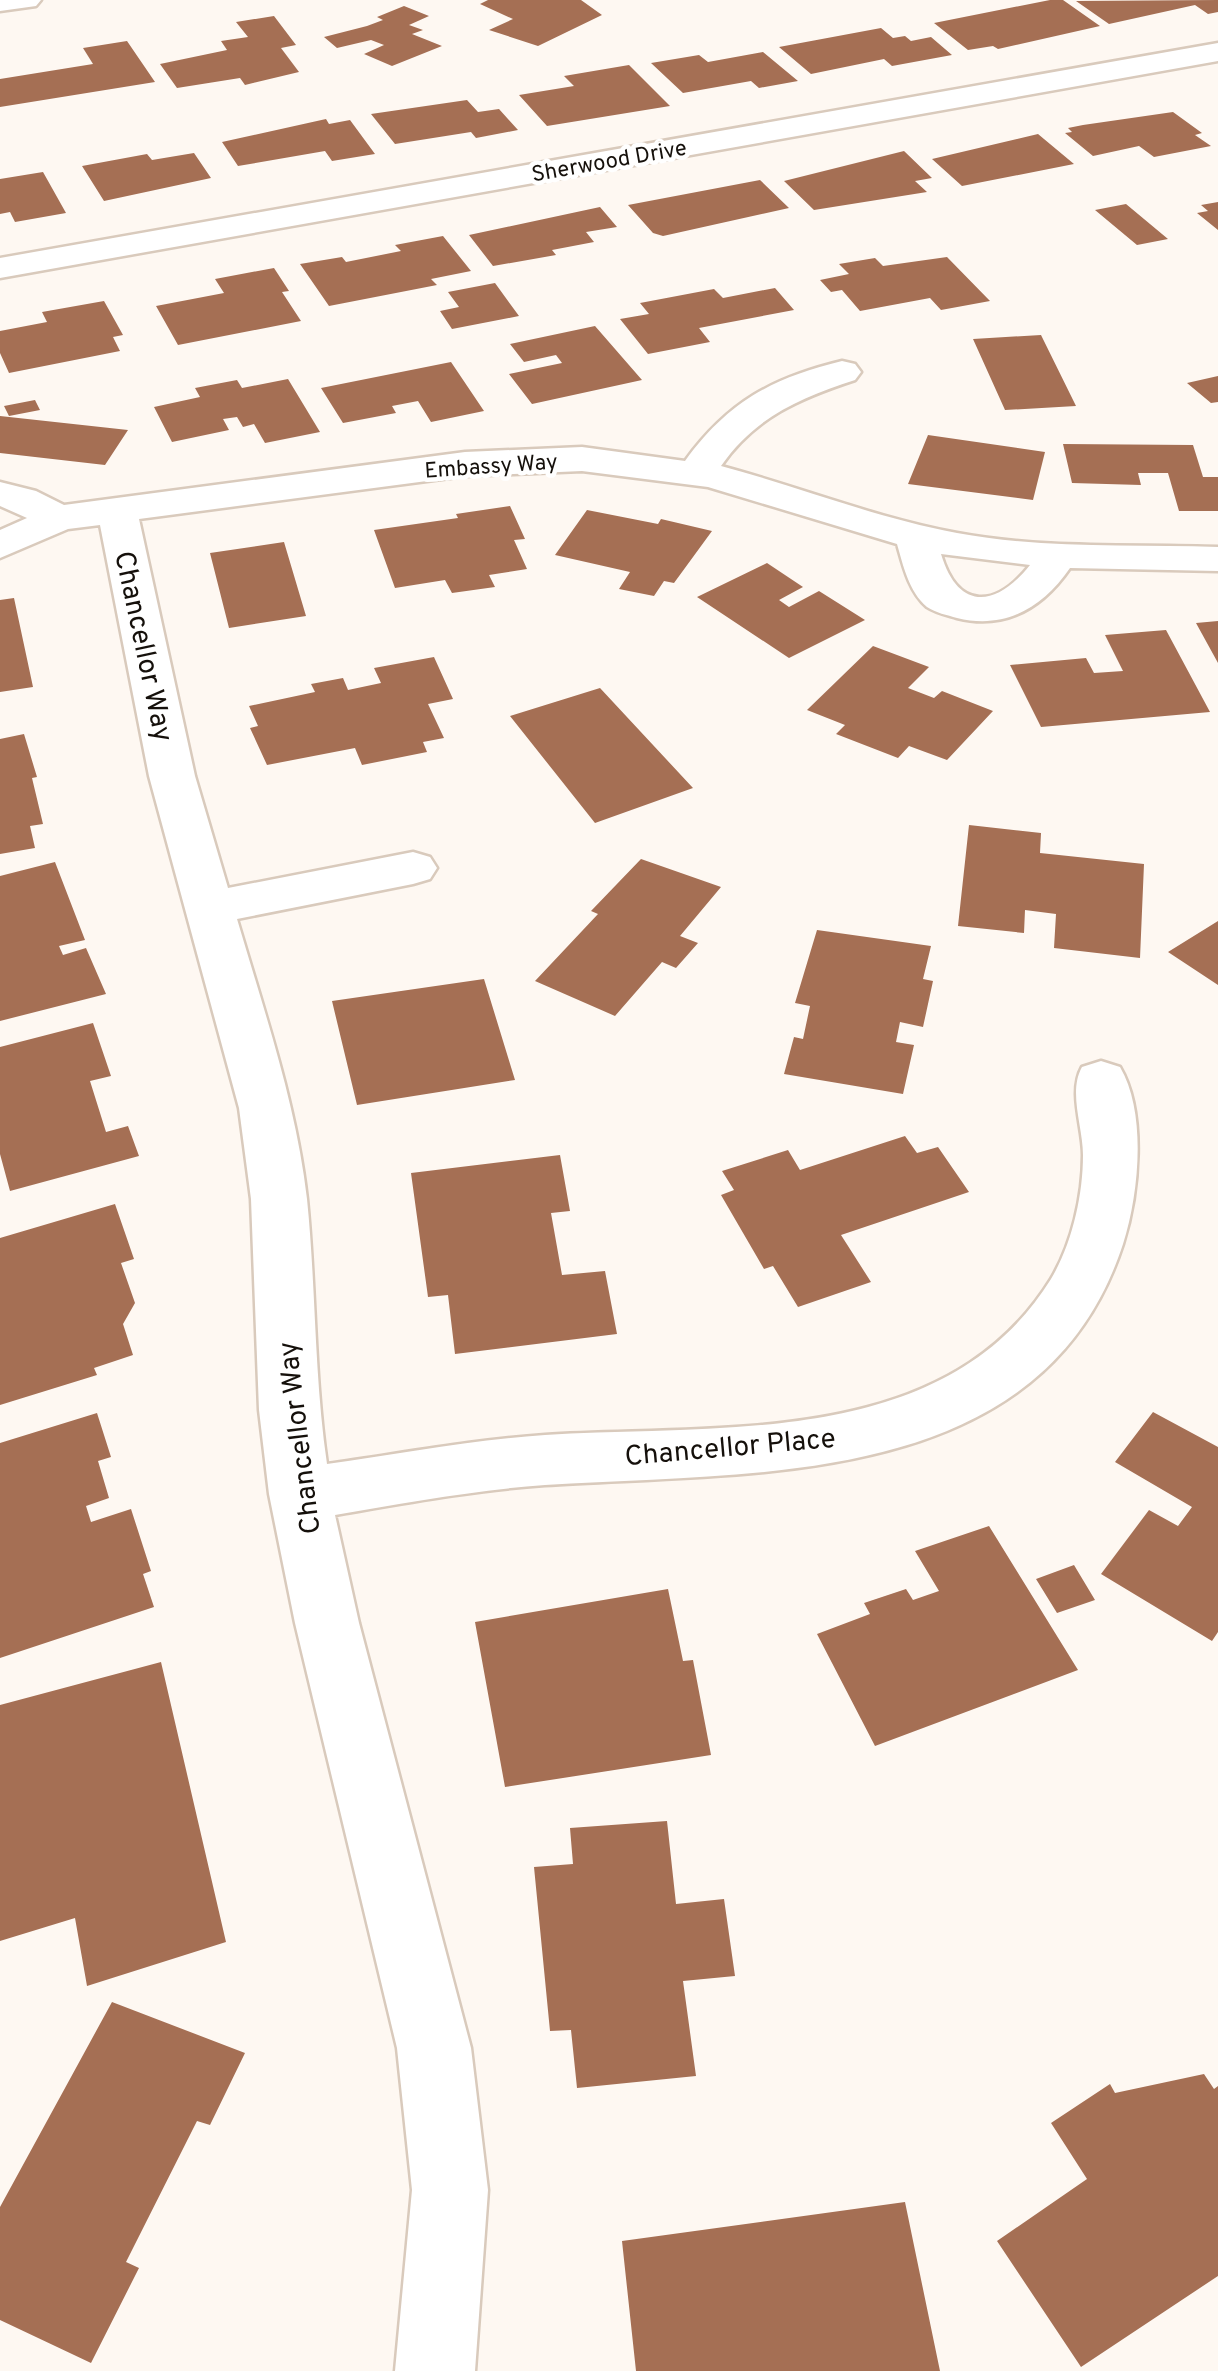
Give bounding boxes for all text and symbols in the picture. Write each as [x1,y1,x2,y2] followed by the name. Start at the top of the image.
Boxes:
[530,136,689,189] street label: Sherwood Drive
[424,449,559,486] street label: Embassy Way
[104,548,180,745] street label: Chancellor Way
[271,1339,331,1536] street label: Chancellor Way
[623,1422,837,1476] street label: Chancellor Place

